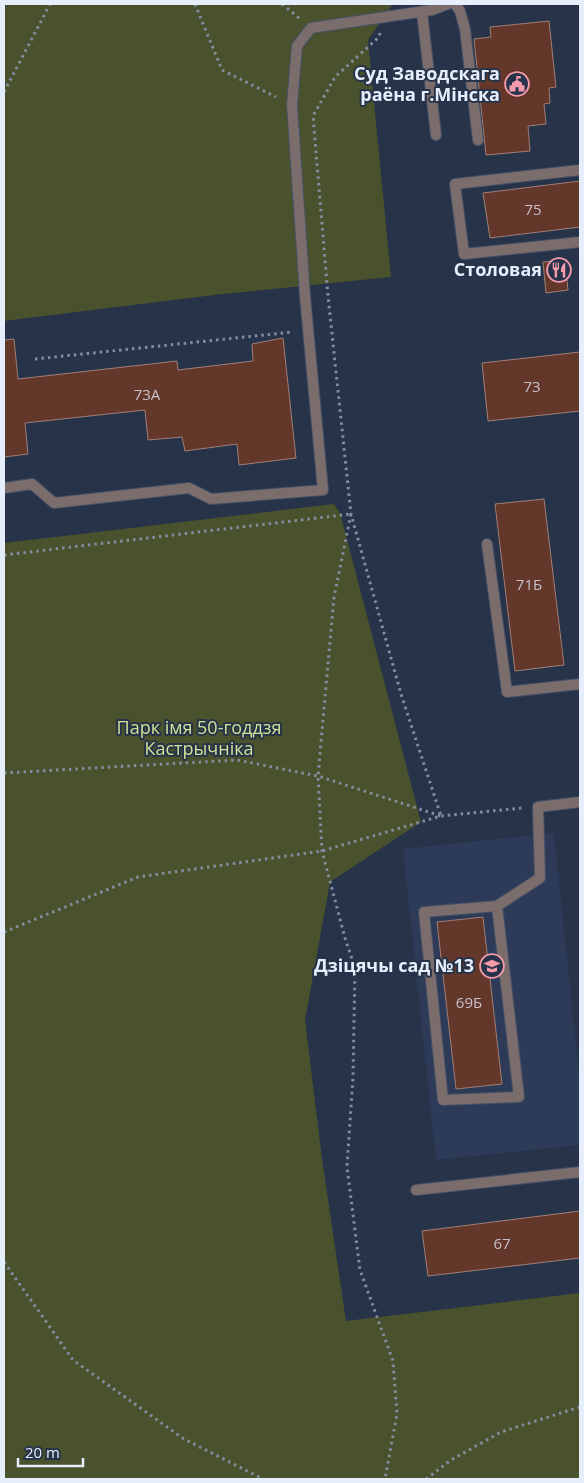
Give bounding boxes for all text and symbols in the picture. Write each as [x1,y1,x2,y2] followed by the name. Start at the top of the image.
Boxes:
[354,61,500,106] place label: Суд Заводскага раёна г.Мінска
[504,71,530,97] public building icon: Суд Заводскага раёна г.Мінска
[524,199,542,219] house number: 75
[454,257,542,281] place label: Столовая
[546,257,572,283] restaurant icon: Столовая
[523,376,541,396] house number: 73
[134,384,161,404] house number: 73А
[516,574,542,594] house number: 71Б
[117,715,281,760] park label: Парк імя 50-годдзя Кастрычніка
[314,953,474,977] place label: Дзіцячы сад №13
[479,953,505,979] school or university icon: Дзіцячы сад №13
[456,992,482,1012] house number: 69Б
[493,1233,511,1253] house number: 67
[18,1436,82,1468] scale bar
[25,1442,60,1462] text: 20 m

